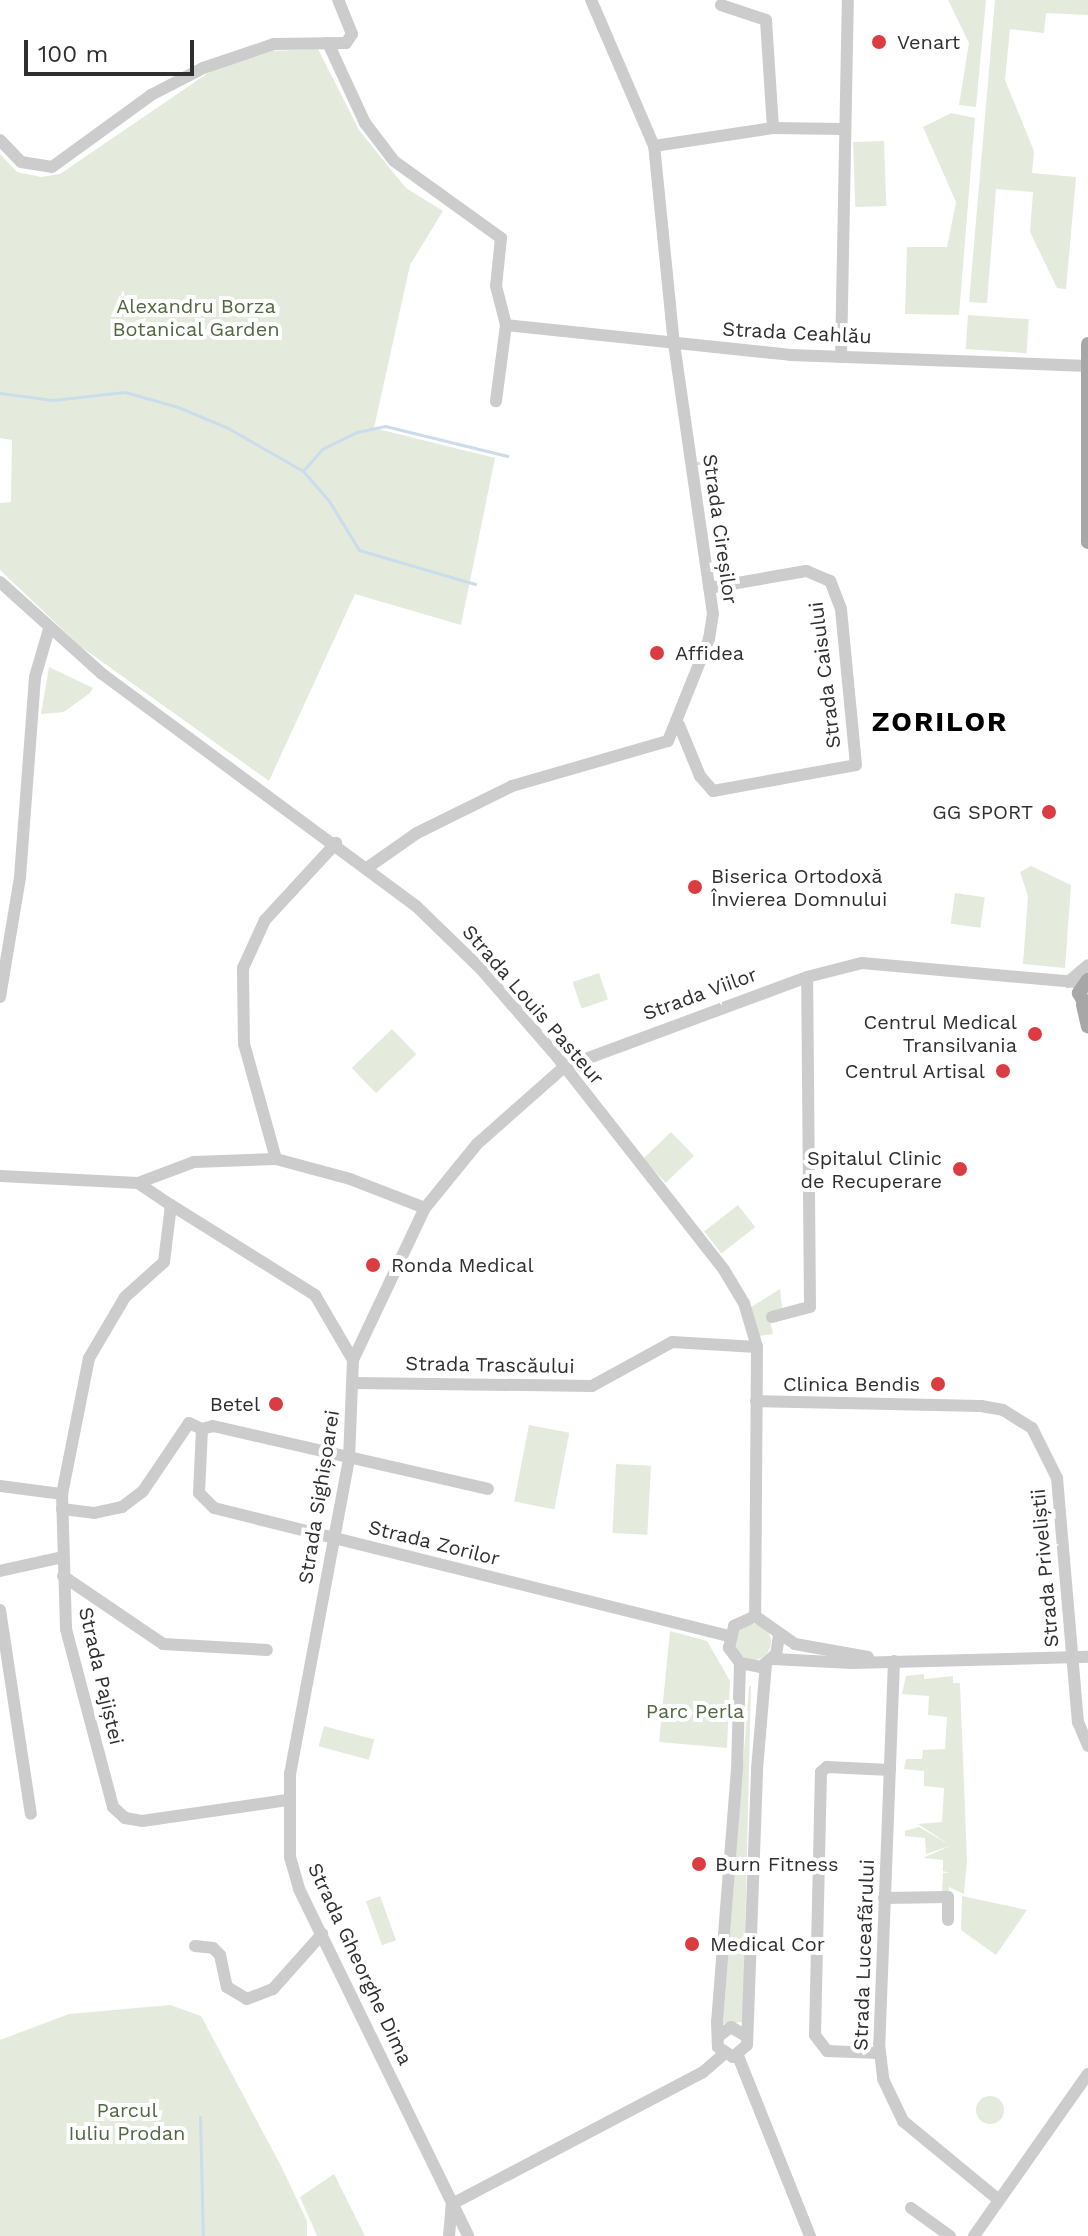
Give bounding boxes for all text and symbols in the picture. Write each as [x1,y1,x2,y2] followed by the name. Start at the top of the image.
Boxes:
[28,24,198,74] scale bar
[897,30,960,54] place label: Venart
[868,31,890,53] marker: Venart
[38,40,108,68] text: 100 m
[112,294,280,341] park label: Alexandru Borza Botanical Garden
[722,317,872,349] street label: Strada Ceahlău
[698,452,742,606] street label: Strada Cireșilor
[804,600,846,750] street label: Strada Caisului
[675,641,744,665] place label: Affidea
[646,642,668,664] marker: Affidea
[872,705,1008,739] district label: ZORILOR
[932,800,1033,824] place label: GG SPORT
[1040,803,1058,821] marker: GG SPORT
[711,864,888,911] place label: Biserica Ortodoxă Învierea Domnului
[686,878,704,896] marker: Biserica Ortodoxă Învierea Domnului
[457,920,609,1090] street label: Strada Louis Pasteur
[639,962,761,1026] street label: Strada Viilor
[863,1010,1017,1057] place label: Centrul Medical Transilvania
[1024,1023,1046,1045] marker: Centrul Medical Transilvania
[843,1059,985,1083] place label: Centrul Artisal
[992,1060,1014,1082] marker: Centrul Artisal
[800,1146,942,1193] place label: Spitalul Clinic de Recuperare
[949,1158,971,1180] marker: Spitalul Clinic de Recuperare
[391,1253,534,1277] place label: Ronda Medical
[362,1254,384,1276] marker: Ronda Medical
[405,1352,575,1378] street label: Strada Trascăului
[782,1372,920,1396] place label: Clinica Bendis
[927,1373,949,1395] marker: Clinica Bendis
[210,1392,260,1416] place label: Betel
[267,1395,285,1413] marker: Betel
[293,1408,345,1586] street label: Strada Sighișoarei
[1026,1487,1064,1649] street label: Strada Priveliștii
[366,1515,502,1571] street label: Strada Zorilor
[73,1605,129,1747] street label: Strada Pajiștei
[646,1699,744,1723] park label: Parc Perla
[715,1852,839,1876] place label: Burn Fitness
[690,1855,708,1873] marker: Burn Fitness
[303,1859,417,2069] street label: Strada Gheorghe Dima
[849,1859,879,2051] street label: Strada Luceafărului
[710,1932,826,1956] place label: Medical Cor
[681,1933,703,1955] marker: Medical Cor
[69,2099,185,2146] park label: Parcul Iuliu Prodan

